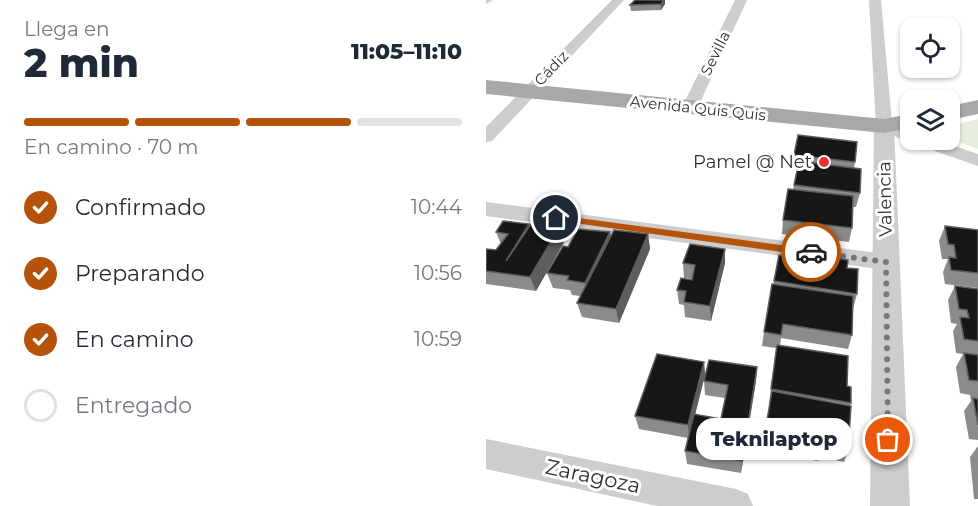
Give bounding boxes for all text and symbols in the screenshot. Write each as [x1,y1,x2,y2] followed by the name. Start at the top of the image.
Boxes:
[24,17,110,41] text: Llega en
[900,18,960,150] map controls
[900,18,960,78] button: locate
[696,28,734,78] street label: Sevilla
[351,38,462,65] text: 11:05–11:10
[24,39,139,87] text: 2 min
[530,46,572,89] street label: Cádiz
[900,90,960,150] button: layers
[629,91,767,125] street label: Avenida Quis Quis
[24,135,198,159] text: En camino · 70 m
[693,151,812,173] place label: Pamel @ Net
[817,155,831,169] marker: Pamel @ Net
[873,161,897,237] street label: Valencia
[24,191,57,224] icon: check
[530,192,581,243] pin
[75,194,206,221] text: Confirmado
[411,195,462,219] text: 10:44
[539,201,572,234] icon: home
[781,222,841,282] courier
[795,236,828,269] icon: car
[24,257,57,290] icon: check
[75,260,204,287] text: Preparando
[414,261,462,285] text: 10:56
[24,323,57,356] icon: check
[75,326,194,353] text: En camino
[414,327,462,351] text: 10:59
[75,392,192,419] text: Entregado
[862,414,913,465] pin
[696,419,852,461] callout: Teknilaptop
[871,423,904,456] icon: bag
[711,427,837,451] text: Teknilaptop
[543,454,643,498] street label: Zaragoza

